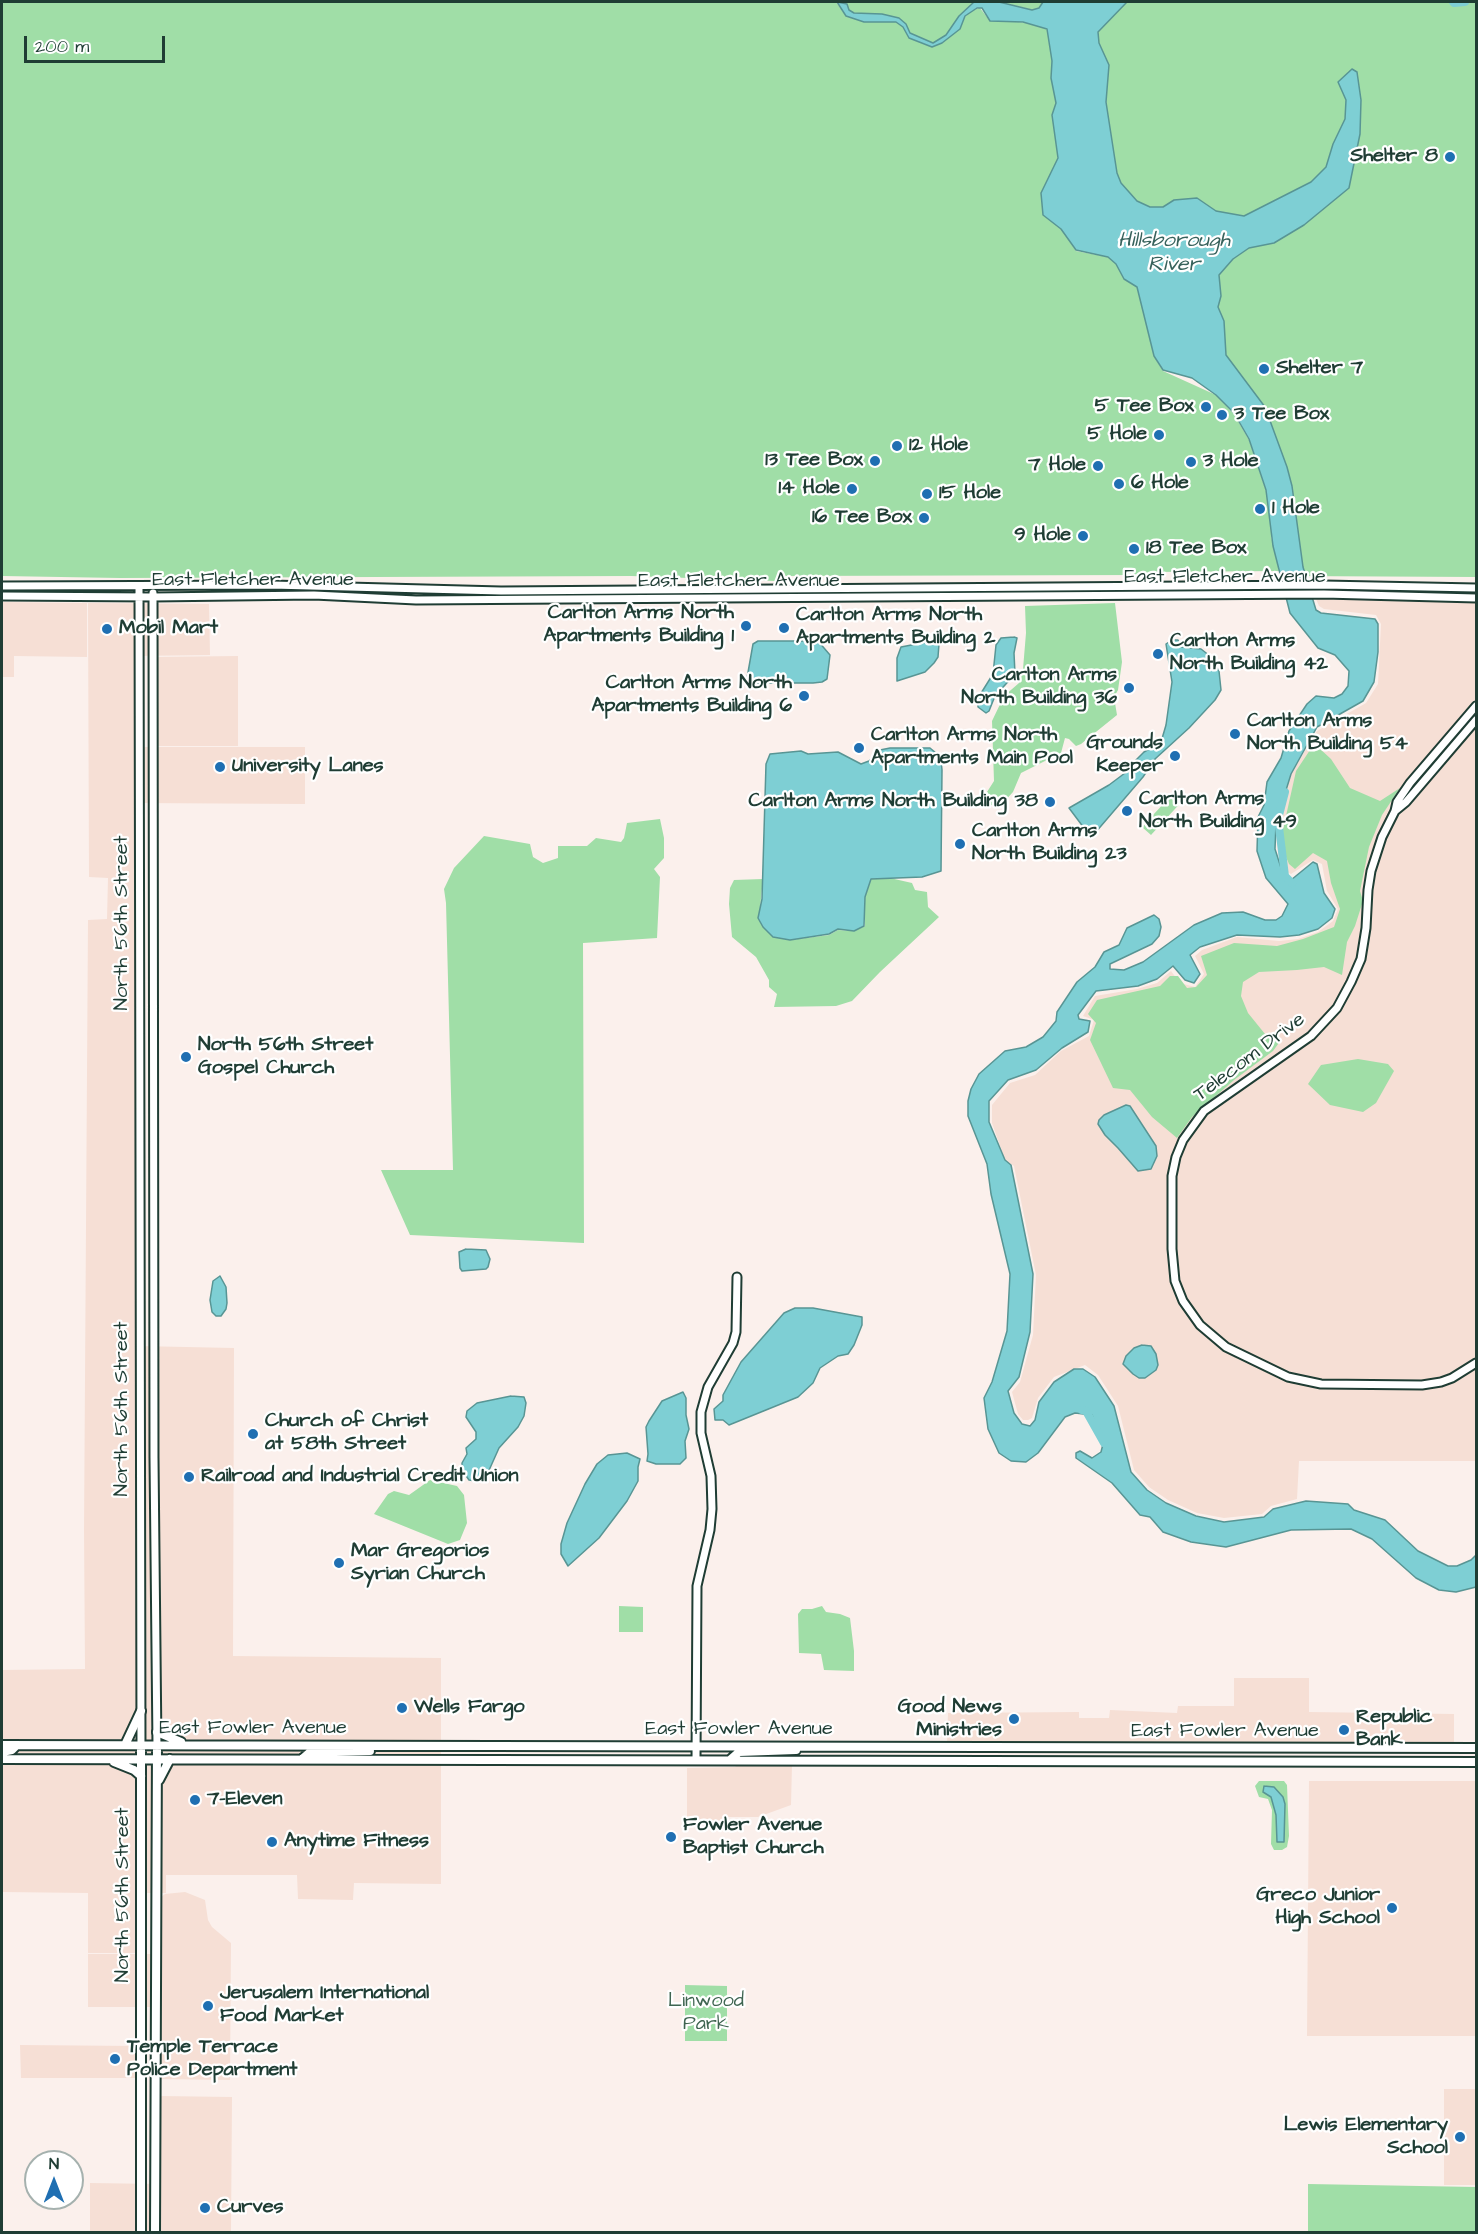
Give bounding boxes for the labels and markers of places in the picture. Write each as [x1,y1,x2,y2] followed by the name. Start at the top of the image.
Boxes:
[1350,145,1438,169] place label: Shelter 8
[1443,150,1457,164] marker: Shelter 8
[1276,357,1363,381] place label: Shelter 7
[1257,362,1271,376] marker: Shelter 7
[1095,395,1194,419] place label: 5 Tee Box
[1199,400,1213,414] marker: 5 Tee Box
[1234,403,1329,427] place label: 3 Tee Box
[1215,408,1229,422] marker: 3 Tee Box
[1088,423,1147,447] place label: 5 Hole
[1152,428,1166,442] marker: 5 Hole
[909,434,968,458] place label: 12 Hole
[890,439,904,453] marker: 12 Hole
[765,449,863,473] place label: 13 Tee Box
[1203,450,1259,474] place label: 3 Hole
[868,454,882,468] marker: 13 Tee Box
[1028,454,1086,478] place label: 7 Hole
[1184,455,1198,469] marker: 3 Hole
[1091,459,1105,473] marker: 7 Hole
[1131,472,1189,496] place label: 6 Hole
[778,477,840,501] place label: 14 Hole
[1112,477,1126,491] marker: 6 Hole
[845,482,859,496] marker: 14 Hole
[939,482,1001,506] place label: 15 Hole
[920,487,934,501] marker: 15 Hole
[1272,497,1320,521] place label: 1 Hole
[1253,502,1267,516] marker: 1 Hole
[812,506,912,530] place label: 16 Tee Box
[917,511,931,525] marker: 16 Tee Box
[1014,524,1071,548] place label: 9 Hole
[1076,529,1090,543] marker: 9 Hole
[1146,537,1247,561] place label: 18 Tee Box
[1127,542,1141,556] marker: 18 Tee Box
[544,602,734,649] place label: Carlton Arms North Apartments Building 1
[796,604,995,651] place label: Carlton Arms North Apartments Building 2
[119,617,218,641] place label: Mobil Mart
[739,619,753,633] marker: Carlton Arms North Apartments Building 1
[777,621,791,635] marker: Carlton Arms North Apartments Building 2
[100,622,114,636] marker: Mobil Mart
[1170,630,1328,677] place label: Carlton Arms North Building 42
[1151,647,1165,661] marker: Carlton Arms North Building 42
[961,664,1117,711] place label: Carlton Arms North Building 36
[592,672,792,719] place label: Carlton Arms North Apartments Building 6
[1122,681,1136,695] marker: Carlton Arms North Building 36
[797,689,811,703] marker: Carlton Arms North Apartments Building 6
[1247,710,1408,757] place label: Carlton Arms North Building 54
[871,724,1073,771] place label: Carlton Arms North Apartments Main Pool
[1228,727,1242,741] marker: Carlton Arms North Building 54
[1086,732,1163,779] place label: Grounds Keeper
[852,741,866,755] marker: Carlton Arms North Apartments Main Pool
[1168,749,1182,763] marker: Grounds Keeper
[232,755,384,779] place label: University Lanes
[213,760,227,774] marker: University Lanes
[1139,788,1297,835] place label: Carlton Arms North Building 49
[749,790,1038,814] place label: Carlton Arms North Building 38
[1043,795,1057,809] marker: Carlton Arms North Building 38
[1120,804,1134,818] marker: Carlton Arms North Building 49
[972,820,1127,867] place label: Carlton Arms North Building 23
[953,837,967,851] marker: Carlton Arms North Building 23
[198,1034,373,1081] place label: North 56th Street Gospel Church
[179,1050,193,1064] marker: North 56th Street Gospel Church
[265,1410,428,1457] place label: Church of Christ at 58th Street
[246,1427,260,1441] marker: Church of Christ at 58th Street
[201,1465,519,1489] place label: Railroad and Industrial Credit Union
[182,1470,196,1484] marker: Railroad and Industrial Credit Union
[351,1540,489,1587] place label: Mar Gregorios Syrian Church
[332,1556,346,1570] marker: Mar Gregorios Syrian Church
[414,1696,525,1720] place label: Wells Fargo
[898,1696,1002,1743] place label: Good News Ministries
[395,1701,409,1715] marker: Wells Fargo
[1356,1706,1432,1753] place label: Republic Bank
[1007,1712,1021,1726] marker: Good News Ministries
[1337,1723,1351,1737] marker: Republic Bank
[207,1788,283,1812] place label: 7-Eleven
[188,1793,202,1807] marker: 7-Eleven
[683,1814,824,1861] place label: Fowler Avenue Baptist Church
[284,1830,429,1854] place label: Anytime Fitness
[664,1830,678,1844] marker: Fowler Avenue Baptist Church
[265,1835,279,1849] marker: Anytime Fitness
[1256,1884,1380,1931] place label: Greco Junior High School
[1385,1901,1399,1915] marker: Greco Junior High School
[220,1982,429,2029] place label: Jerusalem International Food Market
[201,1999,215,2013] marker: Jerusalem International Food Market
[127,2036,297,2083] place label: Temple Terrace Police Department
[108,2052,122,2066] marker: Temple Terrace Police Department
[1284,2114,1448,2161] place label: Lewis Elementary School
[1453,2130,1467,2144] marker: Lewis Elementary School
[217,2196,284,2220] place label: Curves
[198,2201,212,2215] marker: Curves

